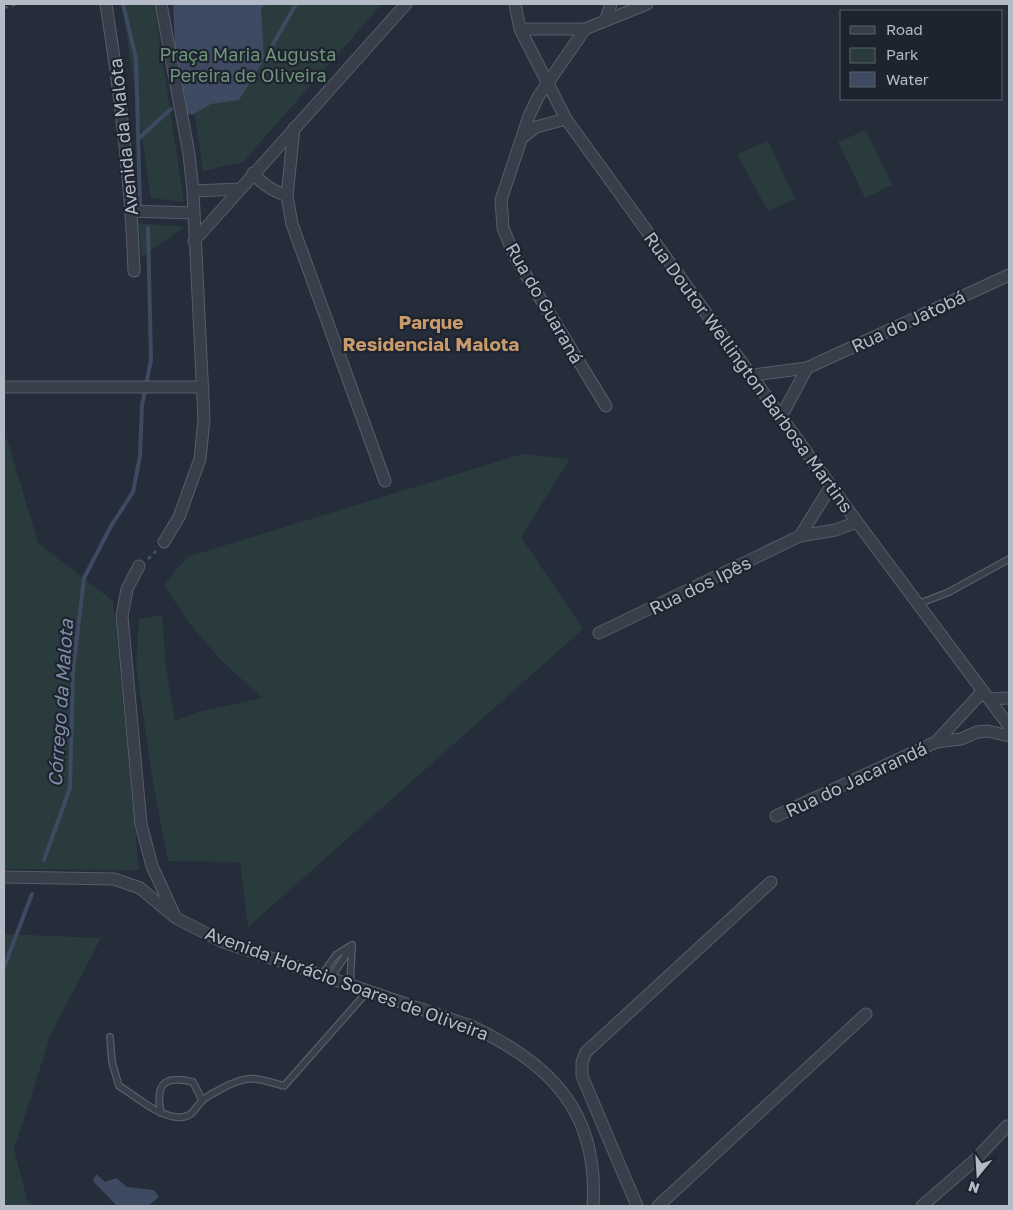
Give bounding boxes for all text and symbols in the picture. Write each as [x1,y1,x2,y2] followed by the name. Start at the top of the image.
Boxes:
[840,10,1003,100] legend
[886,20,923,38] text: Road
[160,43,336,86] park label: Praça Maria Augusta Pereira de Oliveira
[886,45,919,63] text: Park
[104,57,142,217] street label: Avenida da Malota
[886,70,929,88] text: Water
[640,227,858,517] street label: Rua Doutor Wellington Barbosa Martins
[502,239,588,367] street label: Rua do Guaraná
[848,285,968,357] street label: Rua do Jatobá
[343,310,519,355] district label: Parque Residencial Malota
[646,551,754,619] street label: Rua dos Ipês
[43,617,77,787] water label: Córrego da Malota
[782,737,930,821] street label: Rua do Jacarandá
[202,921,492,1045] street label: Avenida Horácio Soares de Oliveira
[953,1150,1003,1200] north arrow
[966,1178,982,1198] text: N

